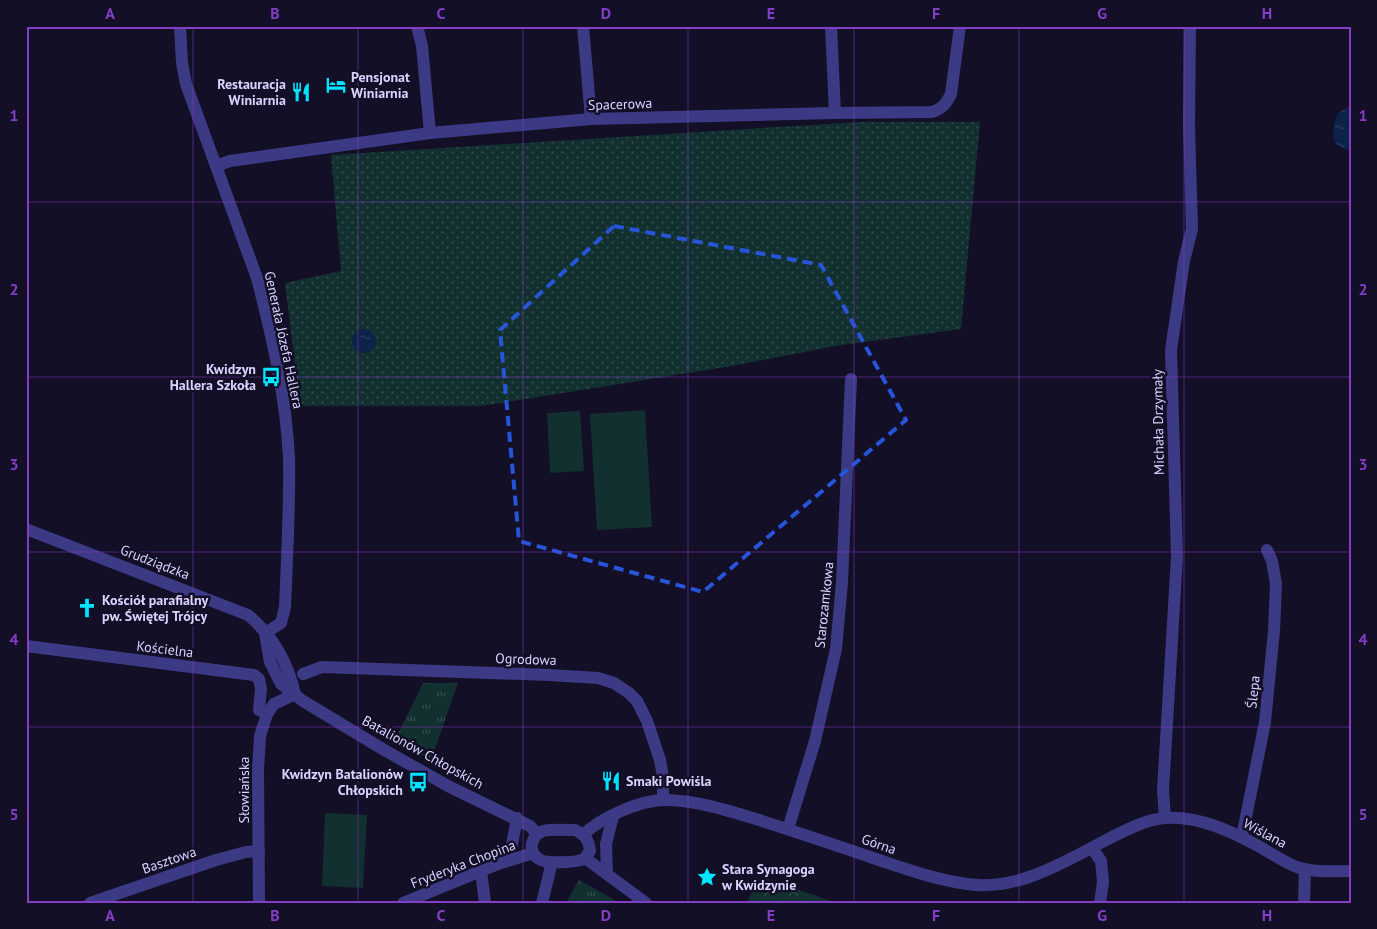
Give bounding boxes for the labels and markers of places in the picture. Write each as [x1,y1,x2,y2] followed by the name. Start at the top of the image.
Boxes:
[351,68,410,102] place label: Pensjonat Winiarnia
[325,74,347,96] hotel icon: Pensjonat Winiarnia
[217,75,286,109] place label: Restauracja Winiarnia
[290,81,312,103] restaurant icon: Restauracja Winiarnia
[170,360,256,394] place label: Kwidzyn Hallera Szkoła
[260,366,282,388] bus stop icon: Kwidzyn Hallera Szkoła
[102,591,209,625] place label: Kościół parafialny pw. Świętej Trójcy
[76,597,98,619] church icon: Kościół parafialny pw. Świętej Trójcy
[282,765,404,799] place label: Kwidzyn Batalionów Chłopskich
[600,770,622,792] restaurant icon: Smaki Powiśla
[407,771,429,793] bus stop icon: Kwidzyn Batalionów Chłopskich
[626,772,712,790] place label: Smaki Powiśla
[721,860,815,894] place label: Stara Synagoga w Kwidzynie
[696,866,718,888] place icon: Stara Synagoga w Kwidzynie

